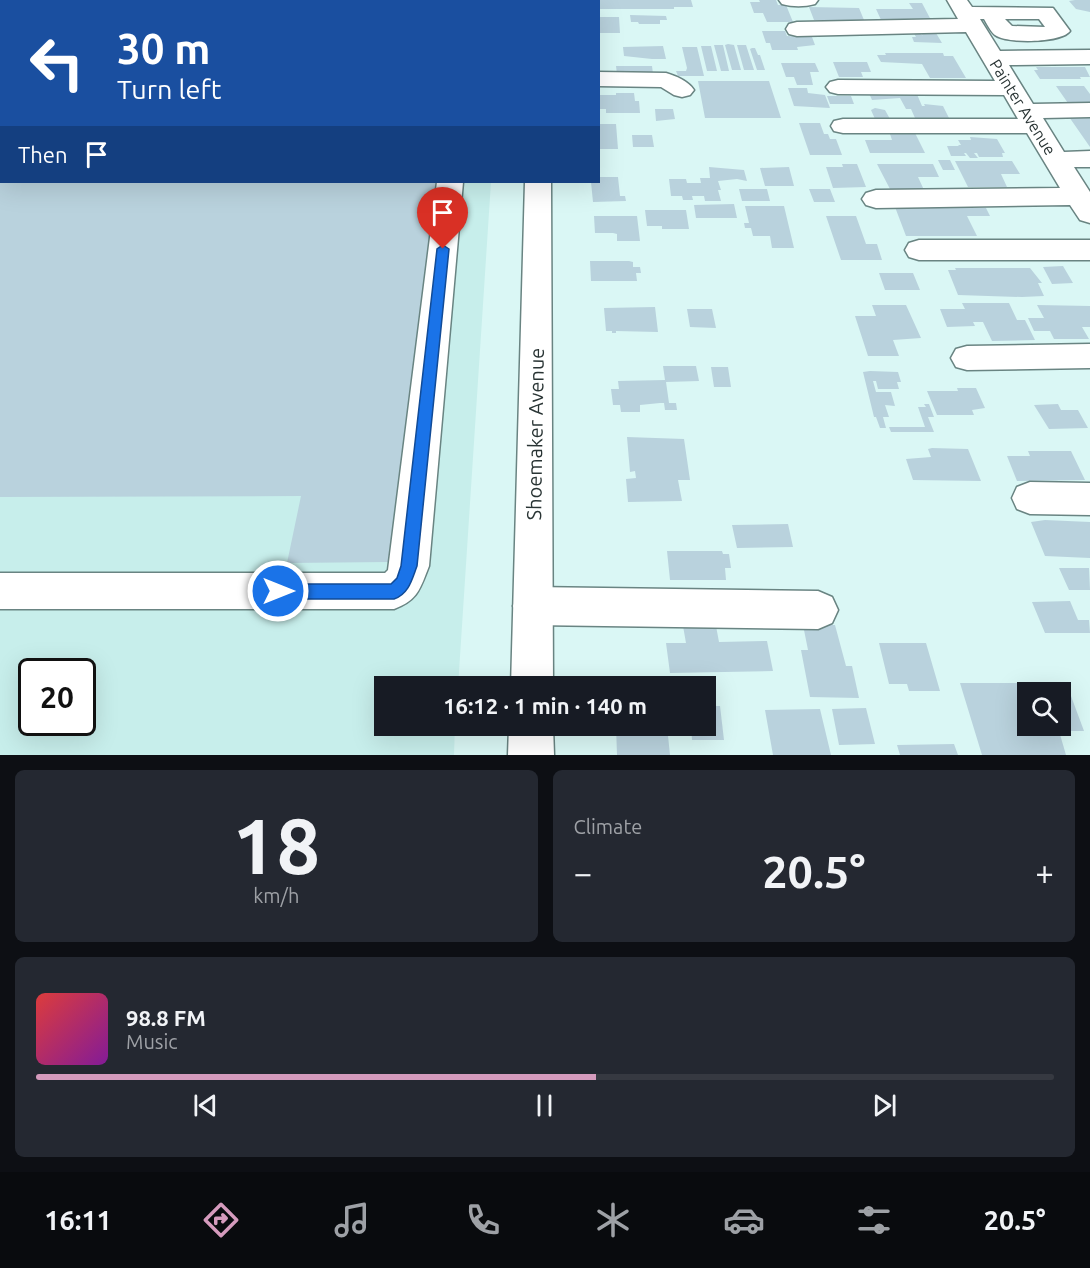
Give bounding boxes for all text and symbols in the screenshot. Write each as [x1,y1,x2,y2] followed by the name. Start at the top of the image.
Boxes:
[18,24,96,102] icon: left
[117,25,211,72] text: 30 m
[986,56,1060,158] street label: Painter Avenue
[117,74,221,104] text: Turn left
[80,138,113,171] icon: arrive
[18,142,68,167] text: Then
[417,187,468,249] pin
[426,196,459,229] icon: arrive
[522,348,548,520] street label: Shoemaker Avenue
[246,559,310,623] position arrow
[18,658,96,736] speed limit sign: 20
[1017,682,1071,736] map controls
[1017,682,1071,736] button: search
[443,693,647,718] text: 16:12 · 1 min · 140 m
[232,801,320,889] text: 18
[574,815,642,838] text: Climate
[762,846,865,897] text: 20.5°
[574,854,592,891] text: −
[1035,854,1054,891] text: +
[253,884,299,907] text: km/h
[126,1005,206,1030] text: 98.8 FM
[126,1030,178,1053] text: Music
[189,1089,222,1122] icon: previous
[528,1089,561,1122] icon: pause
[868,1089,901,1122] icon: next
[200,1199,242,1241] icon: directions
[331,1199,373,1241] icon: music
[462,1199,504,1241] icon: phone
[592,1199,634,1241] icon: climate
[723,1199,765,1241] icon: car
[853,1199,895,1241] icon: filters
[44,1205,112,1235] text: 16:11
[984,1205,1046,1235] text: 20.5°

